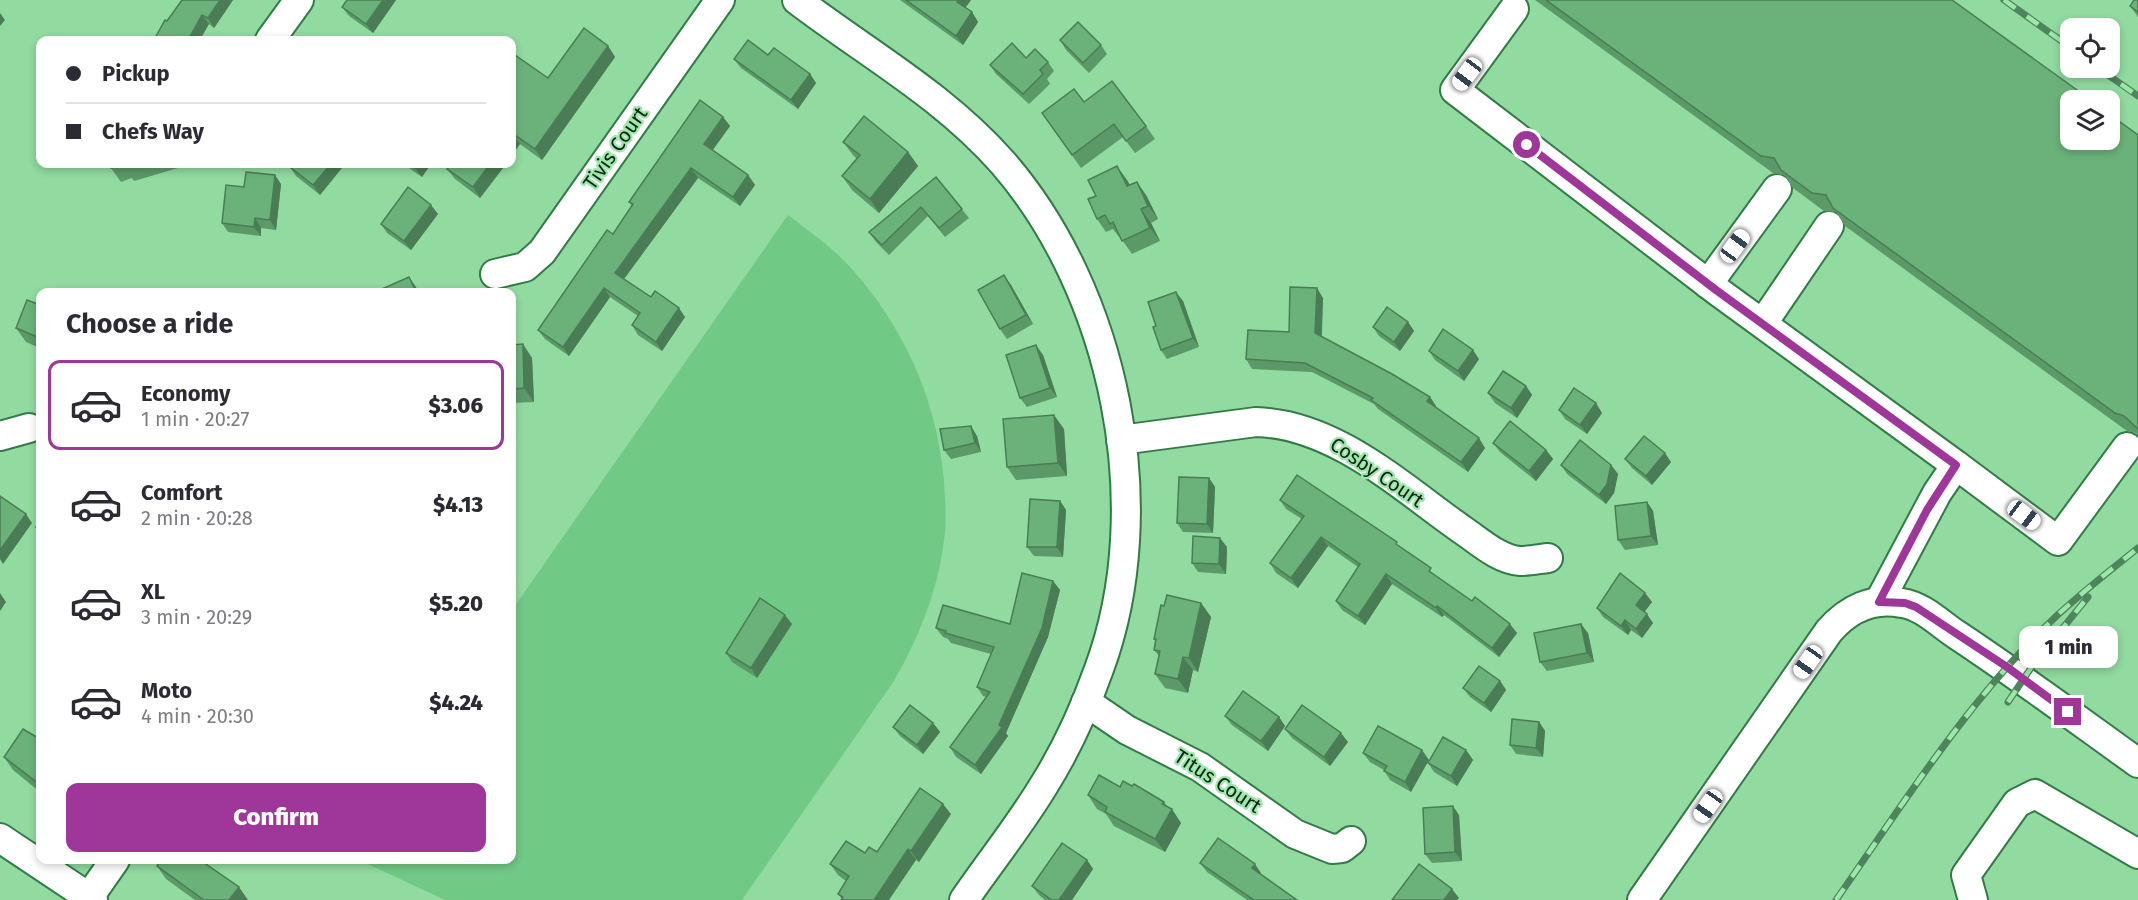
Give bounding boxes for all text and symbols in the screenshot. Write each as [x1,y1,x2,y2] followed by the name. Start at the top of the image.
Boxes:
[2060,18,2120,150] map controls
[2060,18,2120,78] button: locate
[1449,54,1485,94] car
[102,60,170,87] text: Pickup
[2060,90,2120,150] button: layers
[578,102,653,194] street label: Tivis Court
[102,118,204,145] text: Chefs Way
[1513,131,1540,158] route start
[1717,226,1753,266] car
[66,308,233,340] text: Choose a ride
[69,378,123,432] icon: car
[141,380,230,407] text: Economy
[429,392,483,419] text: $3.06
[141,407,249,431] text: 1 min · 20:27
[1326,432,1429,513] street label: Cosby Court
[69,477,123,531] icon: car
[141,479,222,506] text: Comfort
[433,491,483,518] text: $4.13
[2004,497,2044,533] car
[141,506,253,530] text: 2 min · 20:28
[69,576,123,630] icon: car
[141,578,165,605] text: XL
[429,590,483,617] text: $5.20
[141,605,252,629] text: 3 min · 20:29
[2018,625,2118,667] callout: 1 min
[2045,635,2092,659] text: 1 min
[1790,642,1826,682] car
[69,675,123,729] icon: car
[141,677,192,704] text: Moto
[429,689,483,716] text: $4.24
[2054,698,2081,725] route end
[141,704,254,728] text: 4 min · 20:30
[1170,744,1267,818] street label: Titus Court
[66,783,486,852] button: Confirm
[1690,786,1726,826] car

